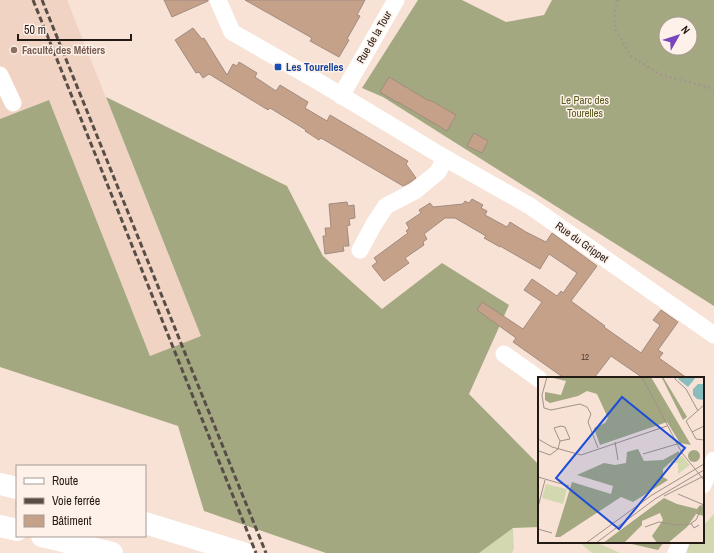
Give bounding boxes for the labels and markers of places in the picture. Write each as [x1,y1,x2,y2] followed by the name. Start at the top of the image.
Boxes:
[22,43,105,57] place label: Faculté des Métiers
[9,45,19,55] marker: Faculté des Métiers
[286,60,344,74] place label: Les Tourelles
[273,62,283,72] marker: Les Tourelles

